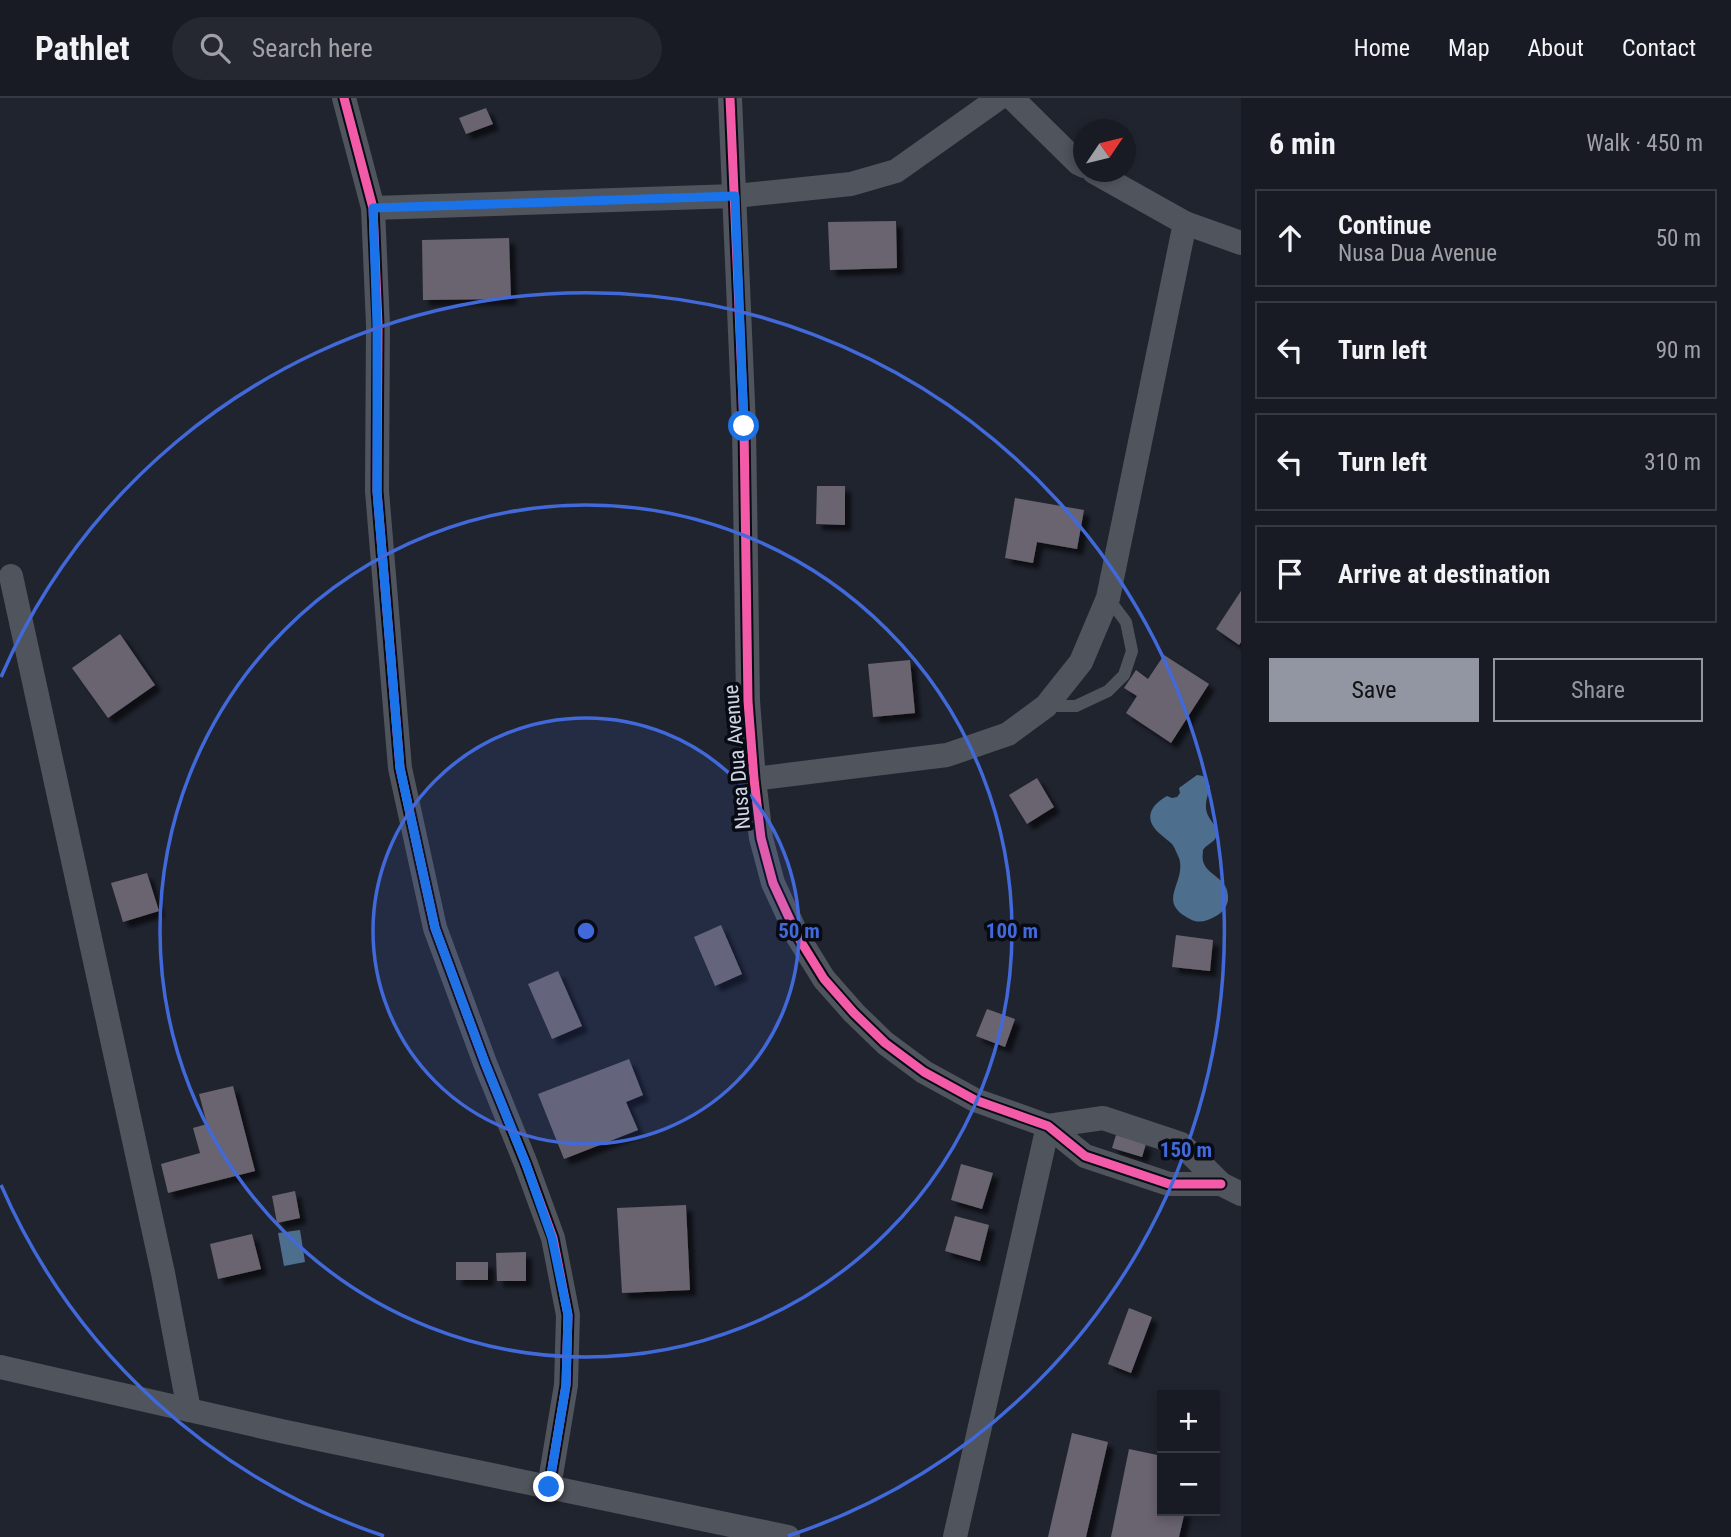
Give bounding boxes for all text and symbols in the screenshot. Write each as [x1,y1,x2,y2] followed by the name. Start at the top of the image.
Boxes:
[172,17,662,80] search box
[35,29,130,68] text: Pathlet
[196,29,234,67] icon: search
[252,33,373,63] text: Search here
[1354,34,1410,62] text: Home
[1448,34,1490,62] text: Map
[1528,34,1584,62] text: About
[1622,34,1696,62] text: Contact
[1073,119,1136,182] north arrow
[1269,126,1336,161] text: 6 min
[1586,130,1703,157] text: Walk · 450 m
[1338,210,1431,240] text: Continue
[1271,219,1309,257] icon: ahead
[1656,225,1701,252] text: 50 m
[1338,240,1497,267] text: Nusa Dua Avenue
[1271,331,1309,369] icon: left
[1338,335,1427,365] text: Turn left
[1656,337,1701,364] text: 90 m
[728,410,759,441] route start
[1271,443,1309,481] icon: left
[1338,447,1427,477] text: Turn left
[1644,449,1701,476] text: 310 m
[1271,555,1309,593] icon: arrive
[1338,559,1550,589] text: Arrive at destination
[1269,658,1479,722] button: Save
[1493,658,1703,722] button: Share
[719,684,755,830] street label: Nusa Dua Avenue
[574,919,598,943] centre of rings
[778,919,820,943] text: 50 m
[986,919,1038,943] text: 100 m
[1160,1138,1212,1162] text: 150 m
[1157,1390,1220,1516] map controls
[1157,1390,1220,1453] button: +
[1157,1453,1220,1516] button: −
[533,1471,564,1502] route end

